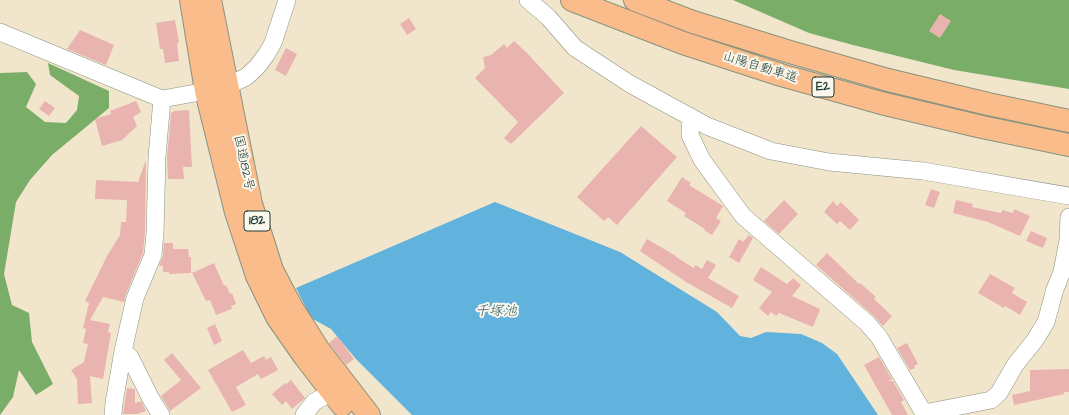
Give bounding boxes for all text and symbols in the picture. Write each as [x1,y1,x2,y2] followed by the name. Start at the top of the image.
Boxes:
[720,49,800,87] street label: 山陽自動車道
[812,77,834,97] road number: E2
[229,134,257,192] street label: 国道182号
[244,211,270,231] road number: 182
[475,304,517,320] water label: 千塚池

